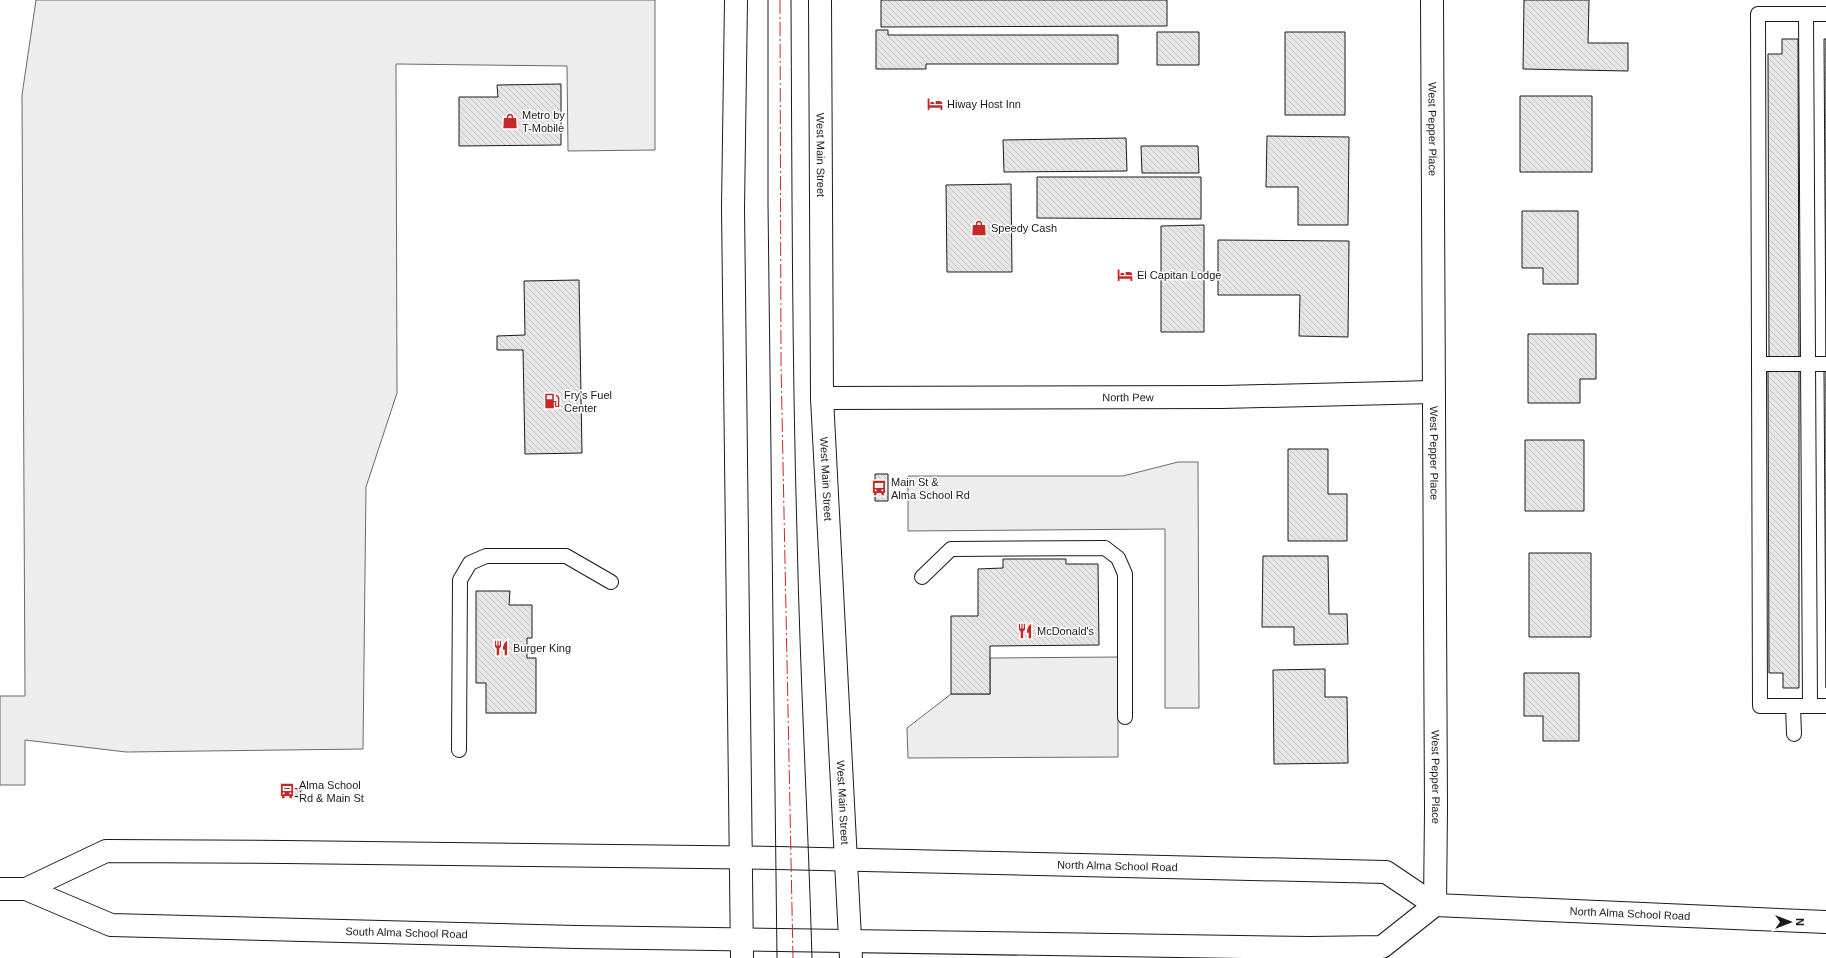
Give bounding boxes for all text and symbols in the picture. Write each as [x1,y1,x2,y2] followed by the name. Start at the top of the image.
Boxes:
[1426,82,1439,176] street label: West Pepper Place
[926,95,944,113] hotel icon: Hiway Host Inn
[947,98,1021,110] place label: Hiway Host Inn
[522,109,565,134] place label: Metro by T-Mobile
[501,112,519,130] shop icon: Metro by T-Mobile
[815,113,827,197] street label: West Main Street
[970,219,988,237] shop icon: Speedy Cash
[991,222,1057,234] place label: Speedy Cash
[1116,266,1134,284] hotel icon: El Capitan Lodge
[1137,269,1221,281] place label: El Capitan Lodge
[564,389,612,414] place label: Fry's Fuel Center
[1102,391,1154,403] street label: North Pew
[543,392,561,410] fuel station icon: Fry's Fuel Center
[1428,406,1440,500] street label: West Pepper Place
[818,436,834,521] street label: West Main Street
[891,476,970,501] place label: Main St & Alma School Rd
[870,479,888,497] bus stop icon: Main St & Alma School Rd
[1016,622,1034,640] restaurant icon: McDonald's
[1037,625,1095,637] place label: McDonald's
[492,639,510,657] restaurant icon: Burger King
[513,642,571,654] place label: Burger King
[1430,730,1442,824] street label: West Pepper Place
[835,760,851,845] street label: West Main Street
[299,779,364,804] place label: Alma School Rd & Main St
[278,782,296,800] bus stop icon: Alma School Rd & Main St
[1057,858,1178,873] street label: North Alma School Road
[1770,902,1810,942] north arrow
[1569,905,1690,922] street label: North Alma School Road
[1794,918,1806,926] text: N
[345,925,468,940] street label: South Alma School Road

